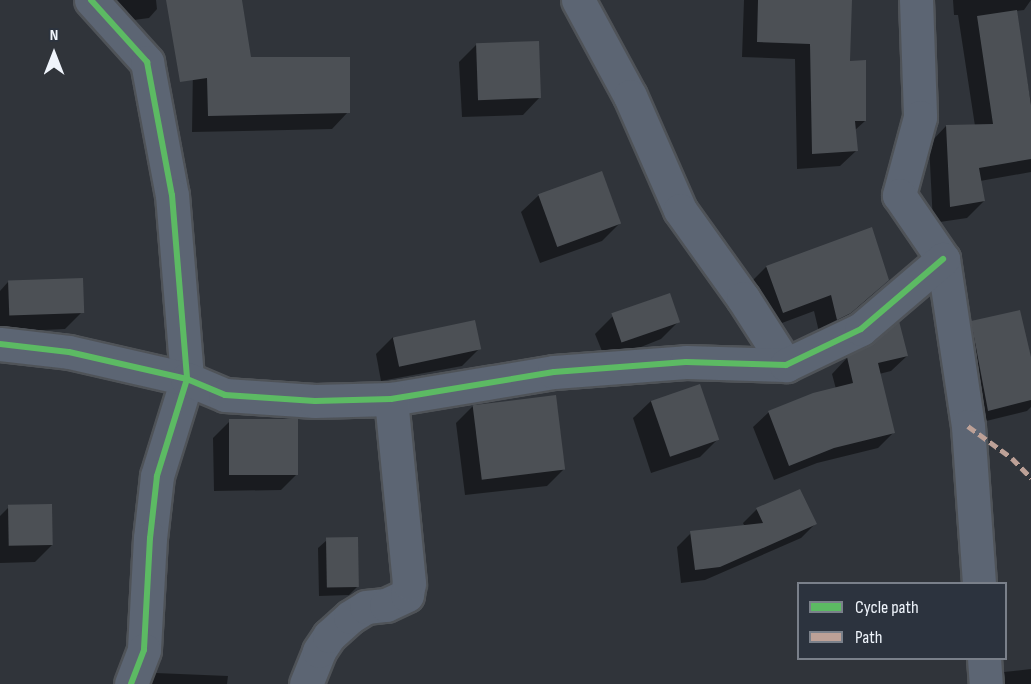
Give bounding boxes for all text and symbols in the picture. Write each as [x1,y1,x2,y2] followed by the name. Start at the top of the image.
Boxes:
[24,24,84,84] north arrow
[50,26,58,45] text: N
[797,582,1007,660] legend
[855,597,919,618] text: Cycle path
[855,627,883,648] text: Path

